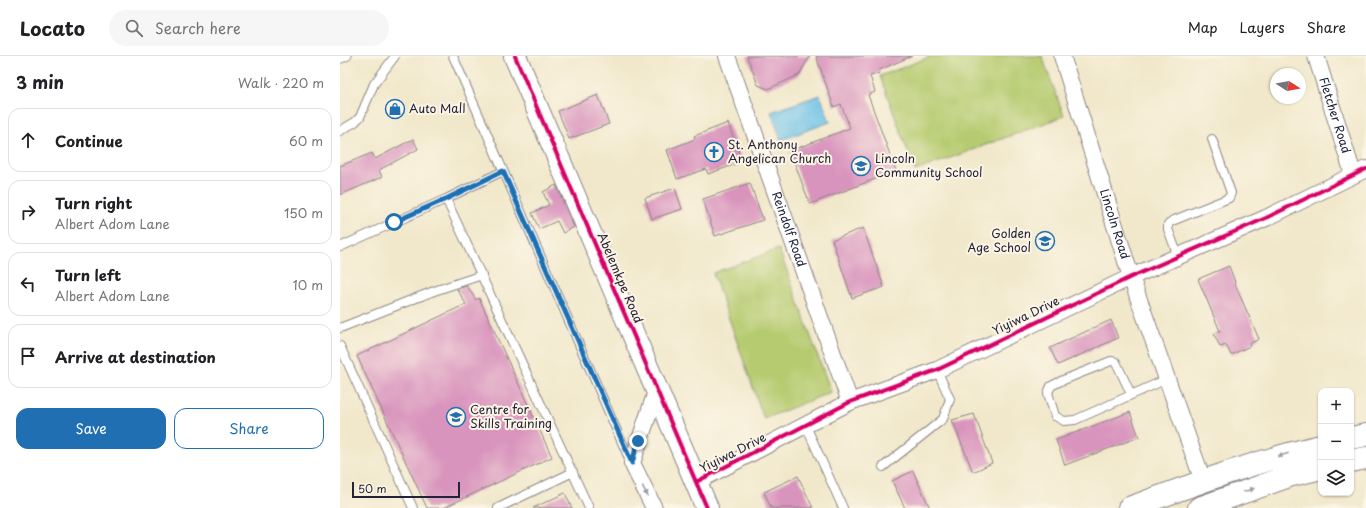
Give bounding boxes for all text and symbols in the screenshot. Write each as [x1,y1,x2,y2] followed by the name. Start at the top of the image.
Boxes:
[109,10,389,46] search box
[20,14,85,42] text: Locato
[155,16,241,39] text: Search here
[123,17,145,39] icon: search
[1188,17,1218,38] text: Map
[1240,17,1285,38] text: Layers
[1307,17,1346,38] text: Share
[1270,68,1306,104] north arrow
[16,69,64,95] text: 3 min
[238,73,324,92] text: Walk · 220 m
[1315,74,1356,155] street label: Fletcher Road
[384,98,406,120] shop icon: Auto Mall
[409,99,466,117] place label: Auto Mall
[17,129,39,151] icon: ahead
[55,129,123,152] text: Continue
[289,131,323,150] text: 60 m
[728,135,831,167] place label: St. Anthony Angelican Church
[703,141,725,163] church icon: St. Anthony Angelican Church
[875,149,983,181] place label: Lincoln Community School
[850,155,872,177] school or university icon: Lincoln Community School
[1096,186,1135,261] street label: Lincoln Road
[768,189,811,269] street label: Reindolf Road
[55,191,132,214] text: Turn right
[17,201,39,223] icon: right
[284,203,323,222] text: 150 m
[385,213,403,231] route start
[55,214,170,233] text: Albert Adom Lane
[967,224,1031,256] place label: Golden Age School
[594,229,648,326] street label: Abelemkpe Road
[1034,230,1056,252] school or university icon: Golden Age School
[55,263,121,286] text: Turn left
[17,273,39,295] icon: left
[293,275,323,294] text: 10 m
[55,286,170,305] text: Albert Adom Lane
[989,291,1063,339] street label: Yiyiwa Drive
[17,345,39,367] icon: arrive
[55,345,216,368] text: Arrive at destination
[1318,388,1354,496] map controls
[1318,388,1354,424] button: +
[470,400,552,432] place label: Centre for Skills Training
[445,406,467,428] school or university icon: Centre for Skills Training
[16,408,166,449] button: Save
[174,408,324,449] button: Share
[1318,424,1354,460] button: −
[696,427,769,477] street label: Yiyiwa Drive
[629,432,647,450] route end
[1277,452,1289,458] one-way arrow
[1318,460,1354,496] button: layers
[352,480,460,499] scale bar
[358,480,387,497] text: 50 m
[642,485,649,496] one-way arrow
[1243,487,1255,493] one-way arrow

